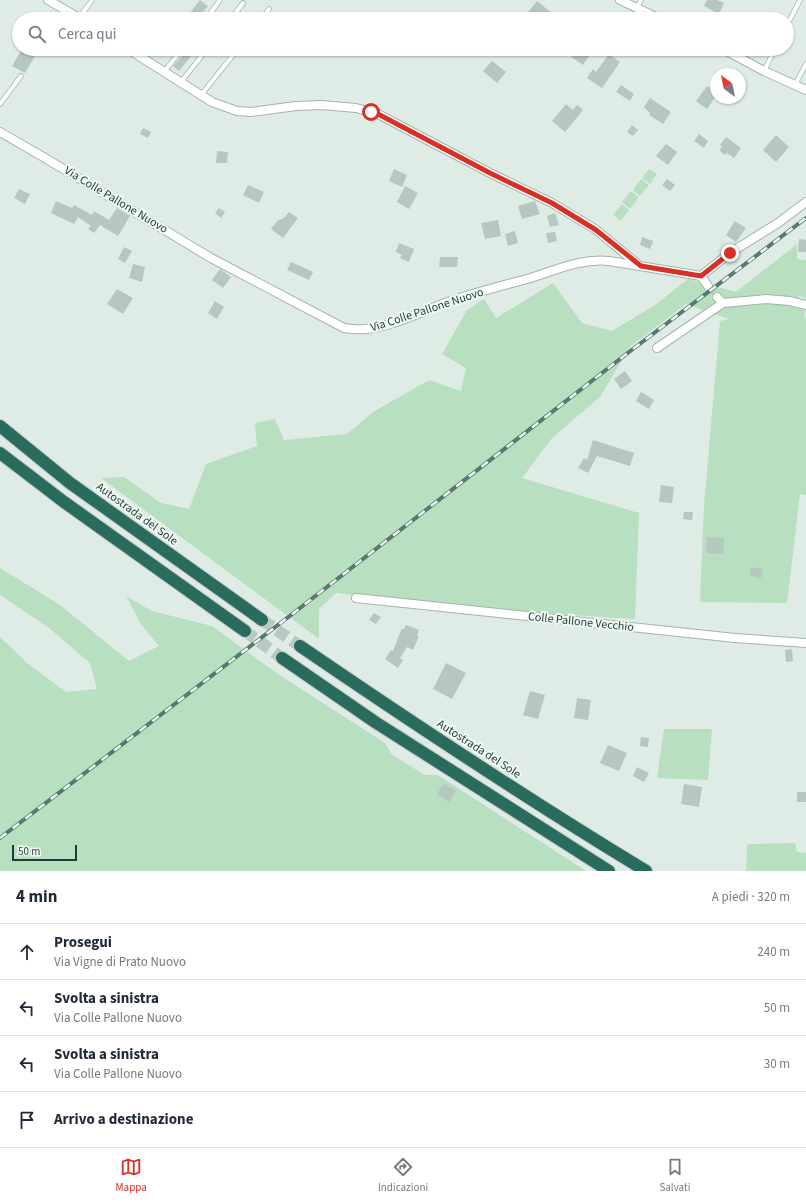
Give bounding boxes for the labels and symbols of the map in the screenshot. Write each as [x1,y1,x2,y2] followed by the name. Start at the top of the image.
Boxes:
[710,68,746,104] north arrow
[362,103,380,121] route start
[61,162,171,238] street label: Via Colle Pallone Nuovo
[721,244,739,262] route end
[368,284,486,336] street label: Via Colle Pallone Nuovo
[93,479,181,549] street label: Autostrada del Sole
[527,608,635,636] street label: Colle Pallone Vecchio
[434,715,524,783] street label: Autostrada del Sole
[12,843,77,862] scale bar

